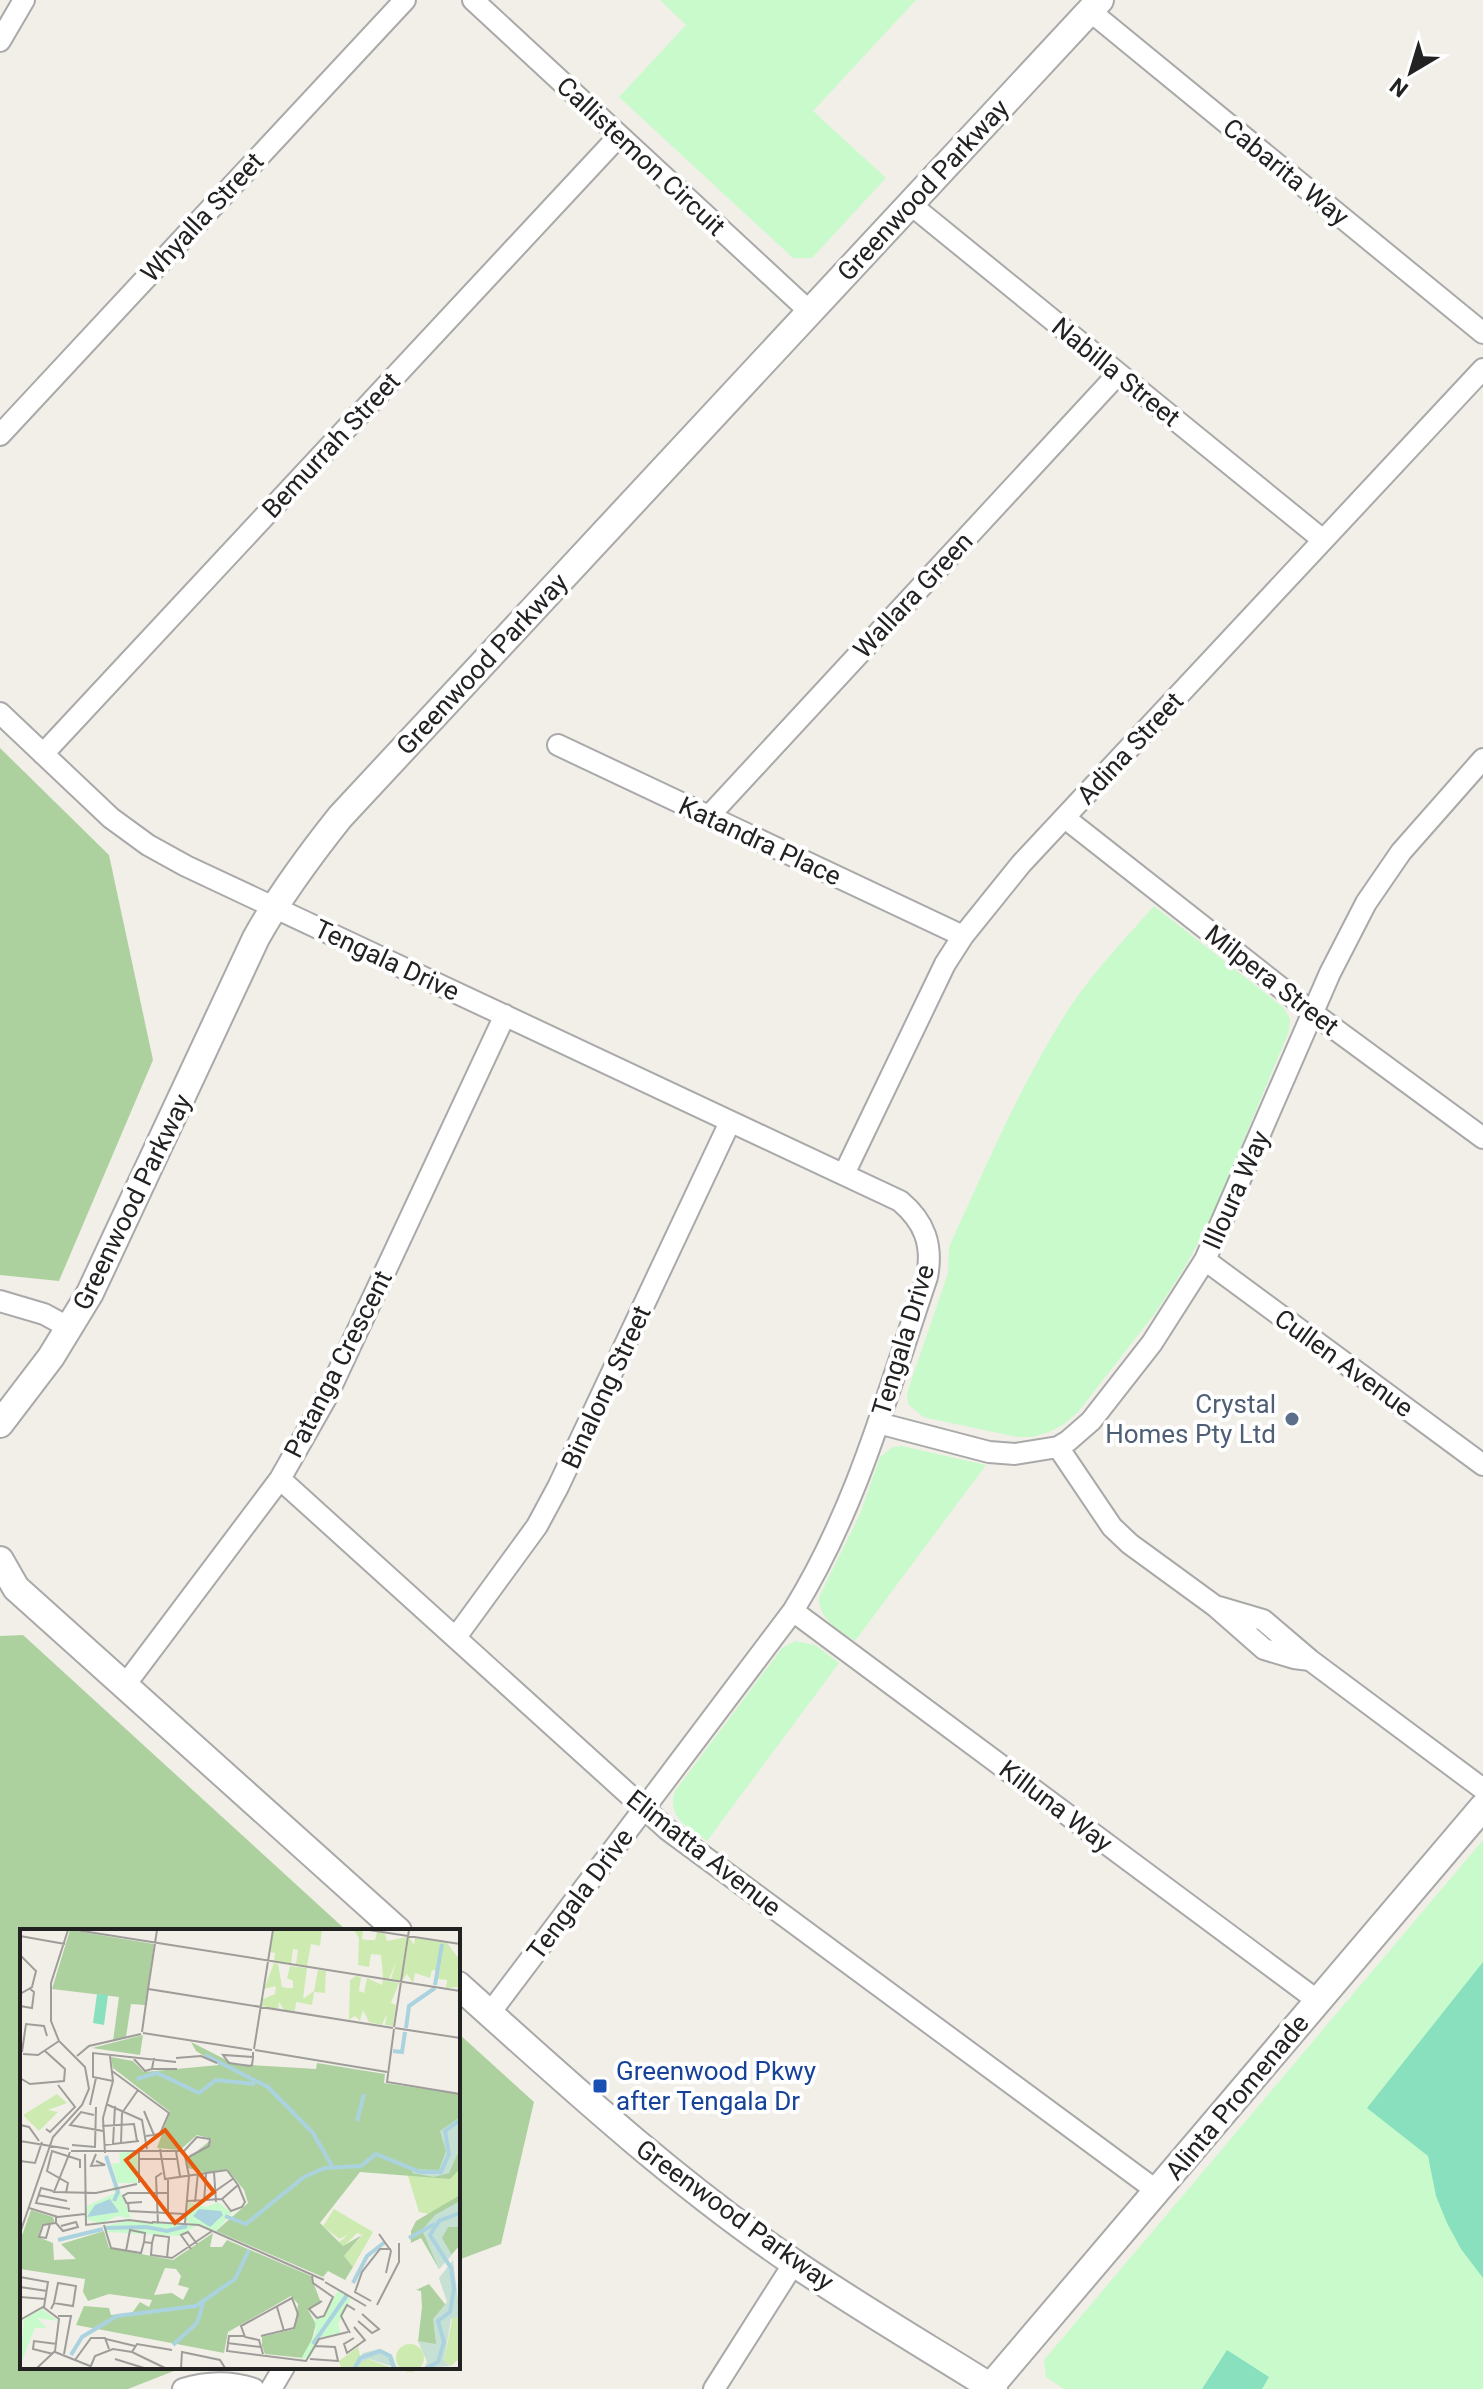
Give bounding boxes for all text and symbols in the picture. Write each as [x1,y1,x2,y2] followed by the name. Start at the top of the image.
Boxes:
[1371,32,1451,112] north arrow
[551,70,731,242] street label: Callistemon Circuit
[1385,73,1413,102] text: N
[831,93,1015,287] street label: Greenwood Parkway
[1217,112,1355,232] street label: Cabarita Way
[135,146,269,288] street label: Whyalla Street
[1046,311,1186,433] street label: Nabilla Street
[256,366,406,524] street label: Bemurrah Street
[847,526,979,664] street label: Wallara Green
[390,567,574,761] street label: Greenwood Parkway
[1071,686,1189,810] street label: Adina Street
[674,790,846,892] street label: Katandra Place
[310,913,464,1007] street label: Tengala Drive
[1199,919,1345,1041] street label: Milpera Street
[67,1089,197,1315] street label: Greenwood Parkway
[1197,1126,1275,1254] street label: Illoura Way
[866,1261,940,1419] street label: Tengala Drive
[278,1266,398,1462] street label: Patanga Crescent
[555,1301,657,1473] street label: Binalong Street
[1269,1303,1419,1423] street label: Cullen Avenue
[1105,1389,1276,1449] place label: Crystal Homes Pty Ltd
[1283,1410,1301,1428] marker: Crystal Homes Pty Ltd
[994,1754,1118,1858] street label: Killuna Way
[621,1784,787,1922] street label: Elimatta Avenue
[521,1822,639,1966] street label: Tengala Drive
[20,1929,460,2369] inset map
[1159,2008,1315,2186] street label: Alinta Promenade
[616,2056,816,2116] place label: Greenwood Pkwy after Tengala Dr
[591,2077,609,2095] marker: Greenwood Pkwy after Tengala Dr
[630,2133,840,2297] street label: Greenwood Parkway

